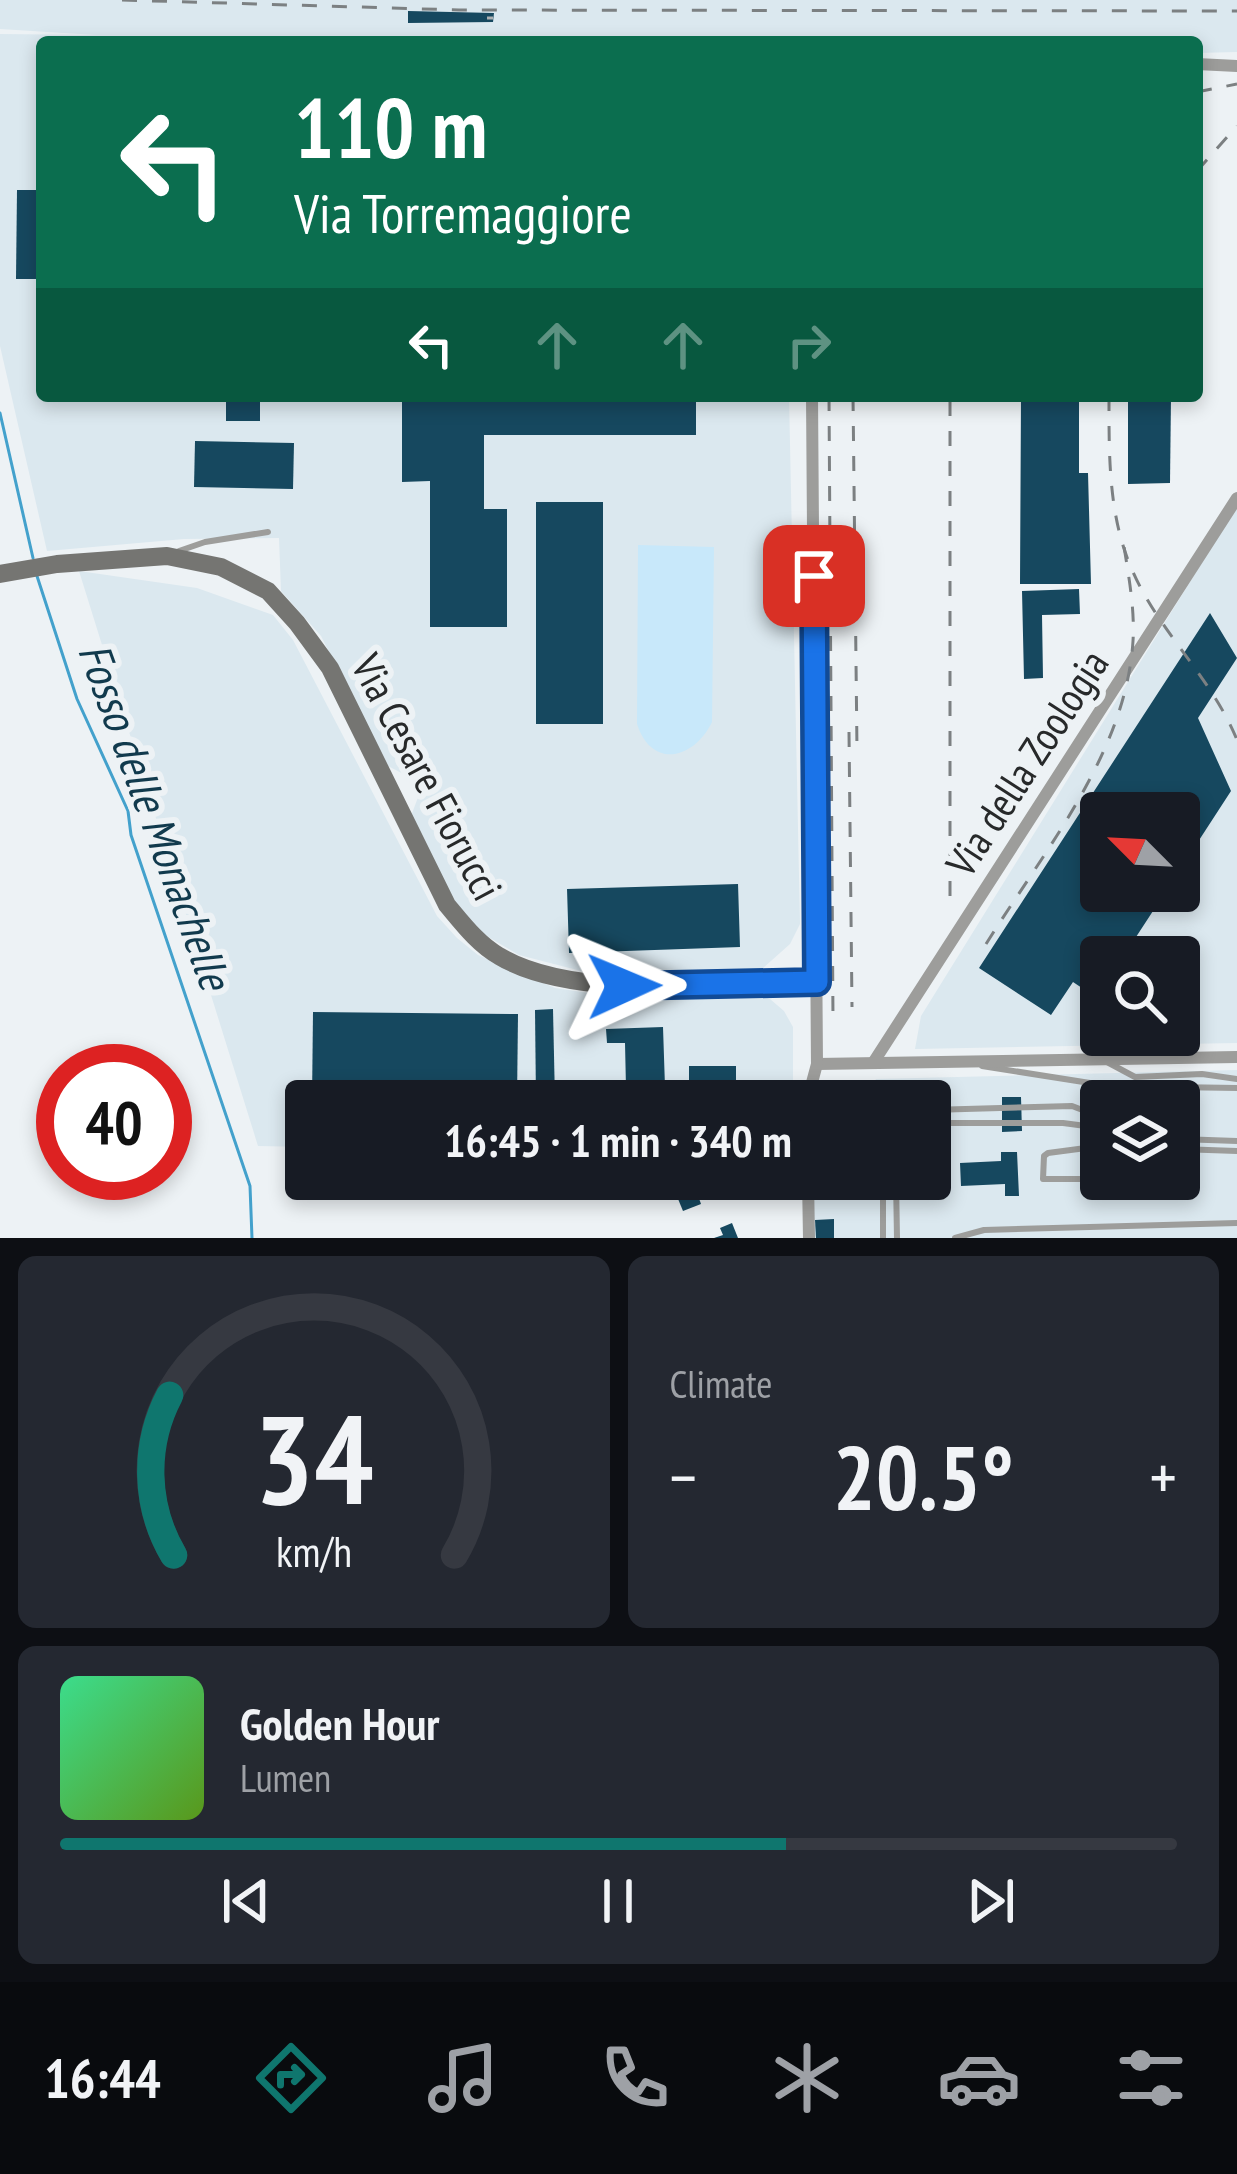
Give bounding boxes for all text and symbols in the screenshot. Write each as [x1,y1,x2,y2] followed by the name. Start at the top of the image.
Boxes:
[294,72,487,181] text: 110 m
[96,84,252,240] icon: left
[294,178,632,248] text: Via Torremaggiore
[398,312,464,378] icon: left
[524,312,590,378] icon: ahead
[650,312,716,378] icon: ahead
[776,312,842,378] icon: right
[763,525,865,627] pin
[781,543,847,609] icon: arrive
[66,635,246,999] water label: Fosso delle Monachelle
[932,639,1120,887] street label: Via della Zoologia
[339,643,515,909] street label: Via Cesare Fiorucci
[1080,792,1200,912] north arrow
[1080,792,1200,1200] map controls
[561,923,687,1049] position arrow
[1080,936,1200,1056] button: search
[36,1044,192,1200] speed limit sign: 40
[1080,1080,1200,1200] button: layers
[444,1111,792,1169] text: 16:45 · 1 min · 340 m
[670,1358,772,1409] text: Climate
[254,1377,373,1538] text: 34
[833,1418,1014,1535] text: 20.5°
[670,1434,697,1519] text: −
[1150,1434,1177,1519] text: +
[276,1523,352,1579] text: km/h
[240,1694,440,1752] text: Golden Hour
[240,1752,331,1803] text: Lumen
[213,1868,279,1934] icon: previous
[585,1868,651,1934] icon: pause
[958,1868,1024,1934] icon: next
[249,2036,333,2120] icon: directions
[421,2036,505,2120] icon: music
[593,2036,677,2120] icon: phone
[765,2036,849,2120] icon: climate
[937,2036,1021,2120] icon: car
[1109,2036,1193,2120] icon: filters
[44,2043,161,2113] text: 16:44

